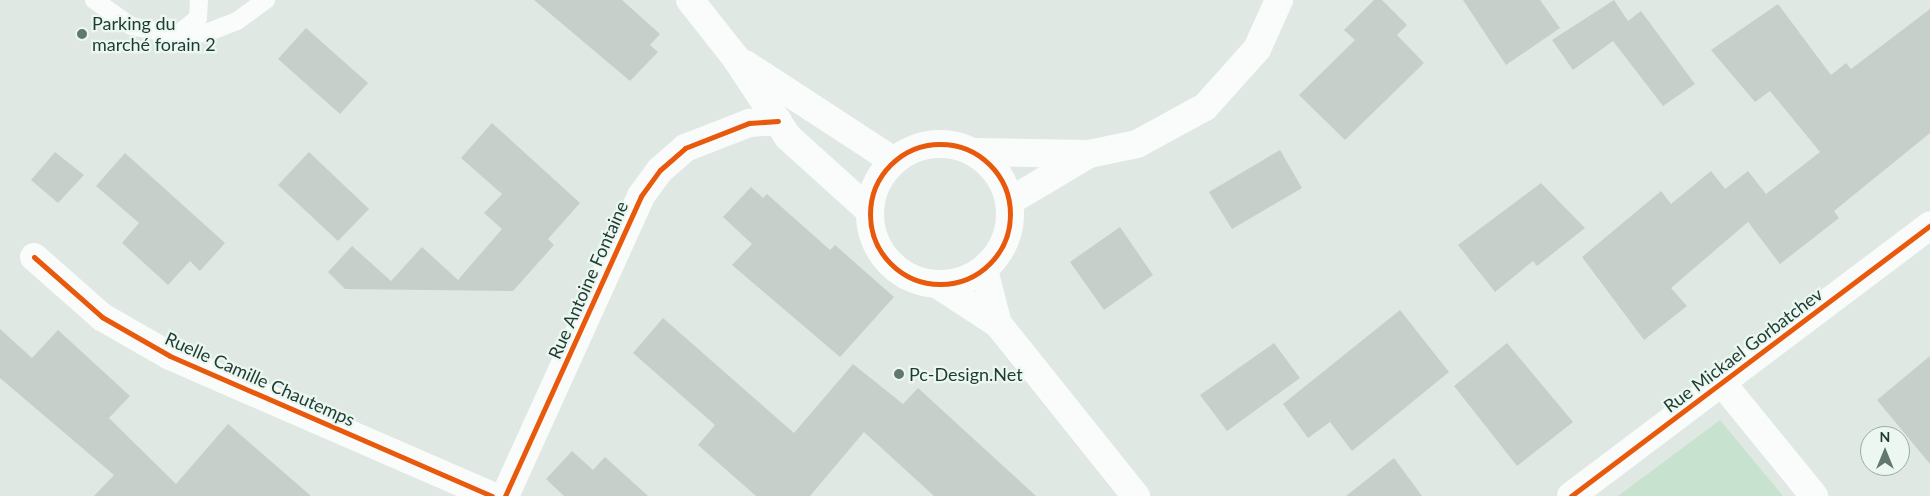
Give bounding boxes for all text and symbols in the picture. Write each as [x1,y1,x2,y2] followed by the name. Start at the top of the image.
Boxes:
[92,13,216,56] place label: Parking du marché forain 2
[76,28,88,40] marker: Parking du marché forain 2
[543,197,633,363] street label: Rue Antoine Fontaine
[1659,283,1827,417] street label: Rue Mickael Gorbatchev
[162,327,358,431] street label: Ruelle Camille Chautemps
[909,363,1023,385] place label: Pc-Design.Net
[893,368,905,380] marker: Pc-Design.Net
[1860,426,1910,476] north arrow
[1880,428,1890,445] text: N

